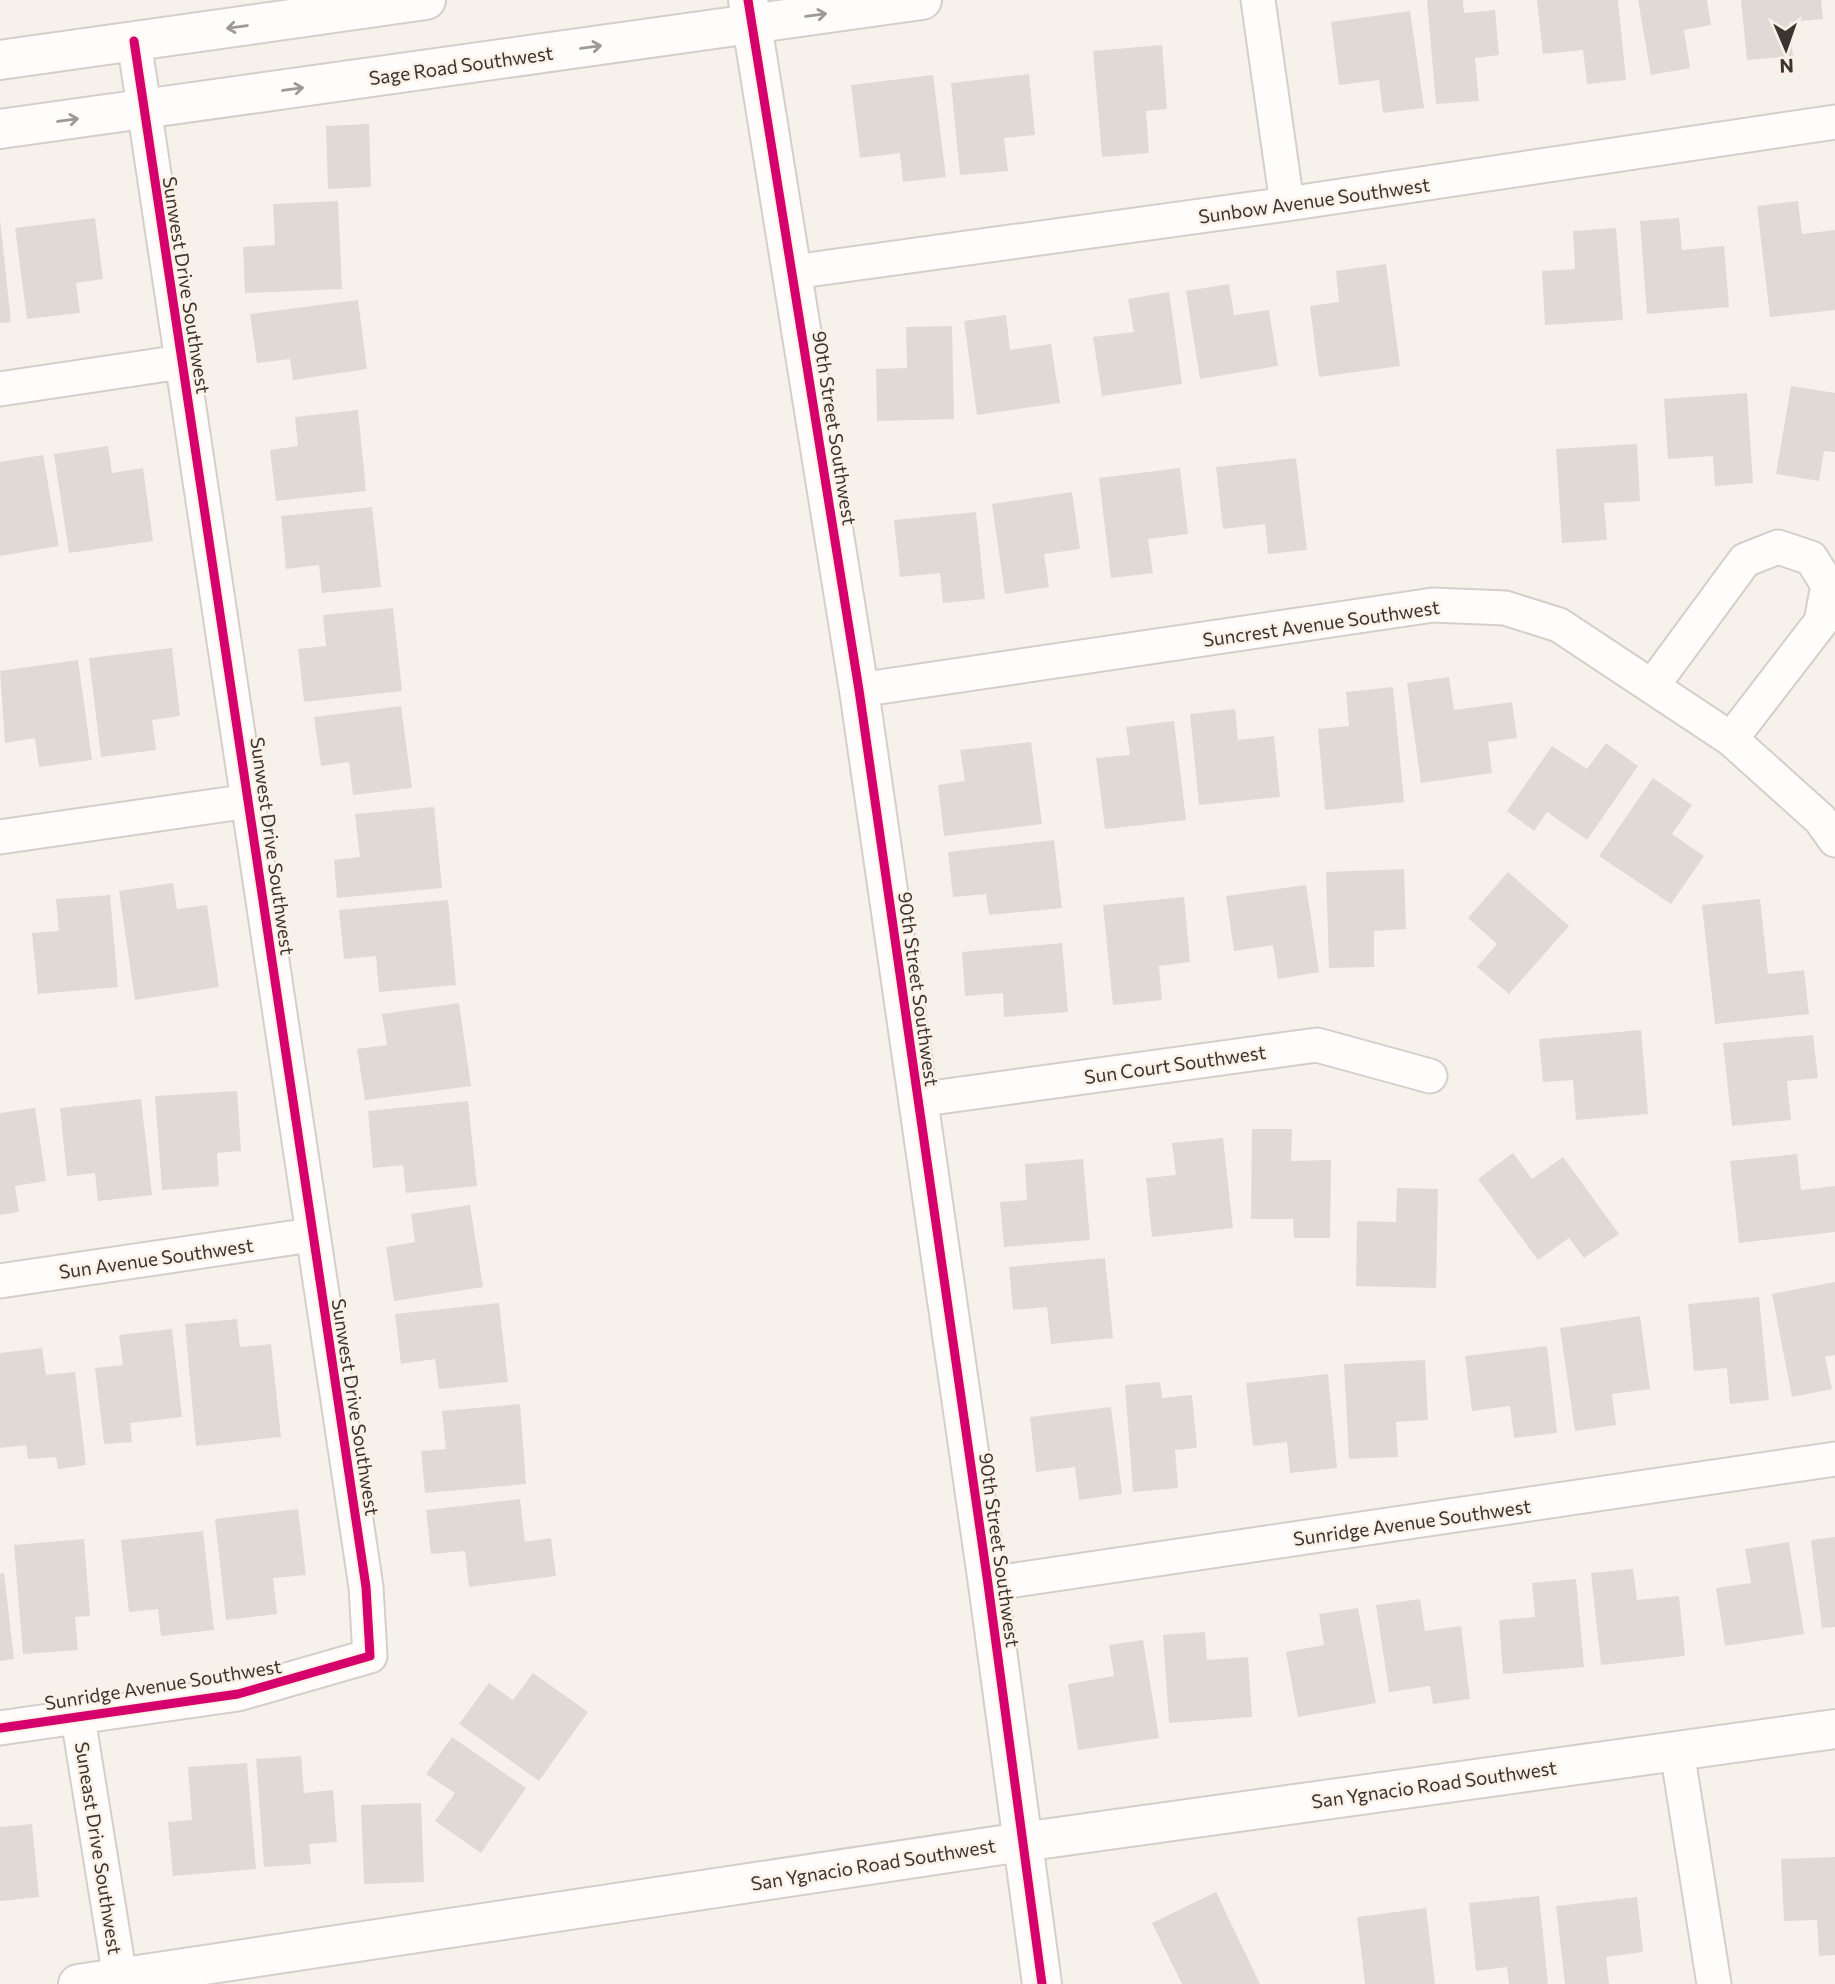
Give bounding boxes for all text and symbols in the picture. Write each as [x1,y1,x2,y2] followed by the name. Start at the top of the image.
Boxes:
[804,8,827,21] one-way arrow
[1751,14,1821,84] north arrow
[226,20,249,33] one-way arrow
[579,40,602,53] one-way arrow
[367,41,555,89] street label: Sage Road Southwest
[1779,55,1794,78] text: N
[281,82,304,95] one-way arrow
[56,113,78,126] one-way arrow
[1197,172,1431,228] street label: Sunbow Avenue Southwest
[158,175,216,396] street label: Sunwest Drive Southwest
[808,329,862,527] street label: 90th Street Southwest
[1201,595,1441,651] street label: Suncrest Avenue Southwest
[246,736,300,957] street label: Sunwest Drive Southwest
[894,890,944,1088] street label: 90th Street Southwest
[1083,1040,1267,1088] street label: Sun Court Southwest
[57,1233,255,1283] street label: Sun Avenue Southwest
[327,1297,385,1518] street label: Sunwest Drive Southwest
[975,1451,1025,1649] street label: 90th Street Southwest
[1292,1494,1532,1550] street label: Sunridge Avenue Southwest
[43,1654,283,1714] street label: Sunridge Avenue Southwest
[71,1740,127,1956] street label: Suneast Drive Southwest
[1310,1755,1558,1813] street label: San Ygnacio Road Southwest
[749,1833,997,1895] street label: San Ygnacio Road Southwest

